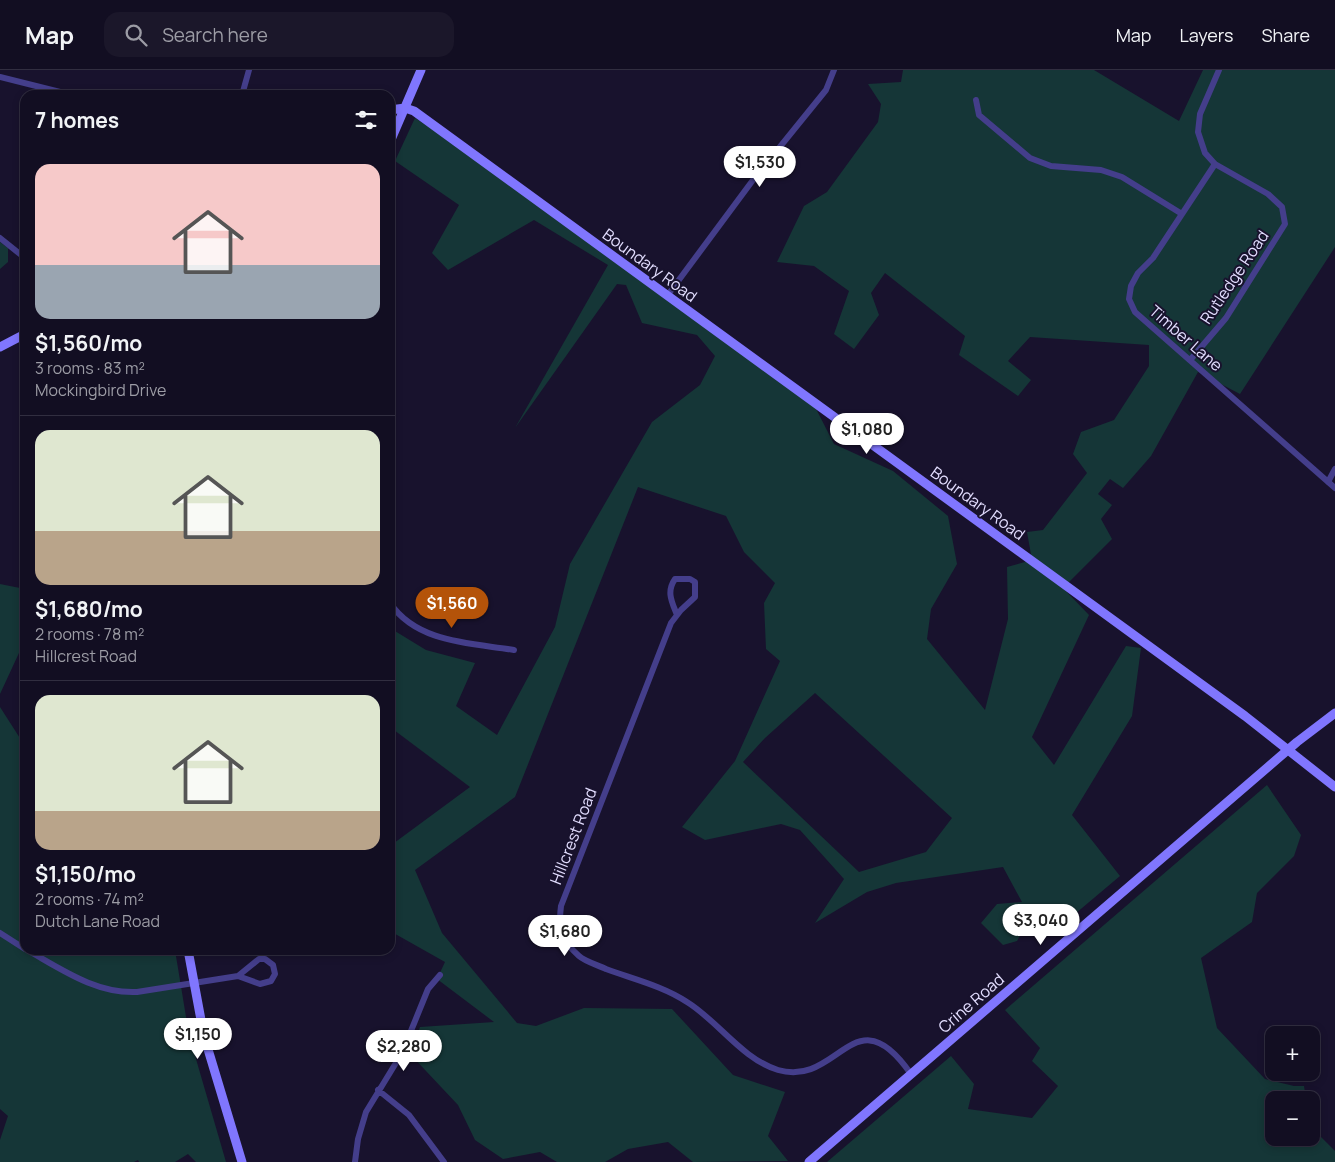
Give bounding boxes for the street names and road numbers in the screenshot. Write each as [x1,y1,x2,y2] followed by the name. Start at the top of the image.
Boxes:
[598,223,702,307] street label: Boundary Road
[1195,226,1273,328] street label: Rutledge Road
[1145,300,1227,376] street label: Timber Lane
[926,461,1030,545] street label: Boundary Road
[544,784,602,888] street label: Hillcrest Road
[933,968,1009,1038] street label: Crine Road

